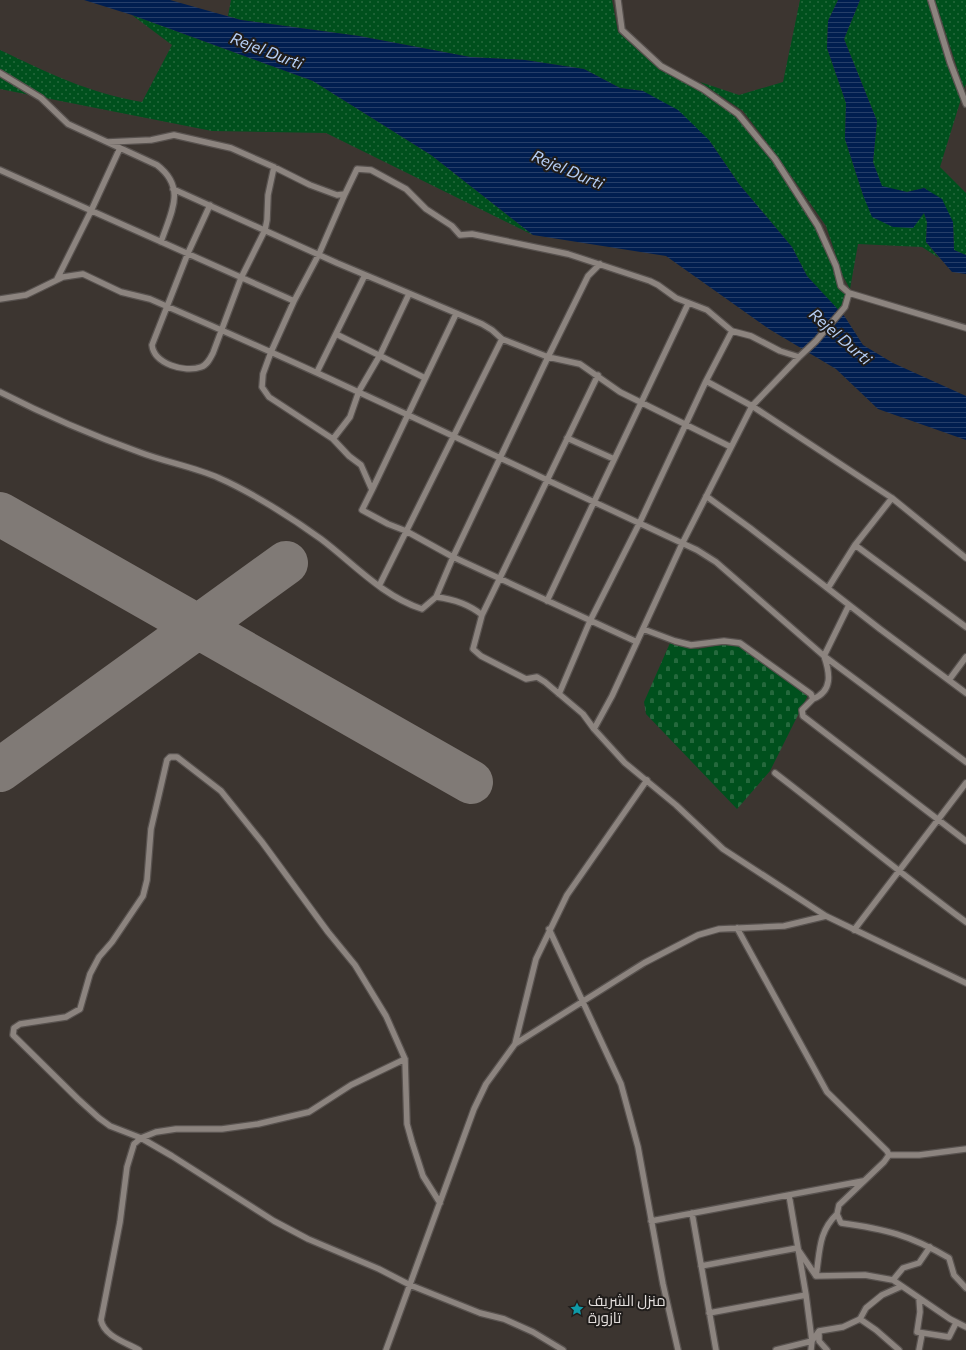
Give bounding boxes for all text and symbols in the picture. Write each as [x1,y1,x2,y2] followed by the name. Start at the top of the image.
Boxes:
[228,27,307,73] water label: Rejel Durti
[529,145,608,193] water label: Rejel Durti
[806,304,877,369] water label: Rejel Durti
[588,1291,666,1327] place label: منزل الشريف تازورة
[569,1301,585,1317] place icon: منزل الشريف تازورة

